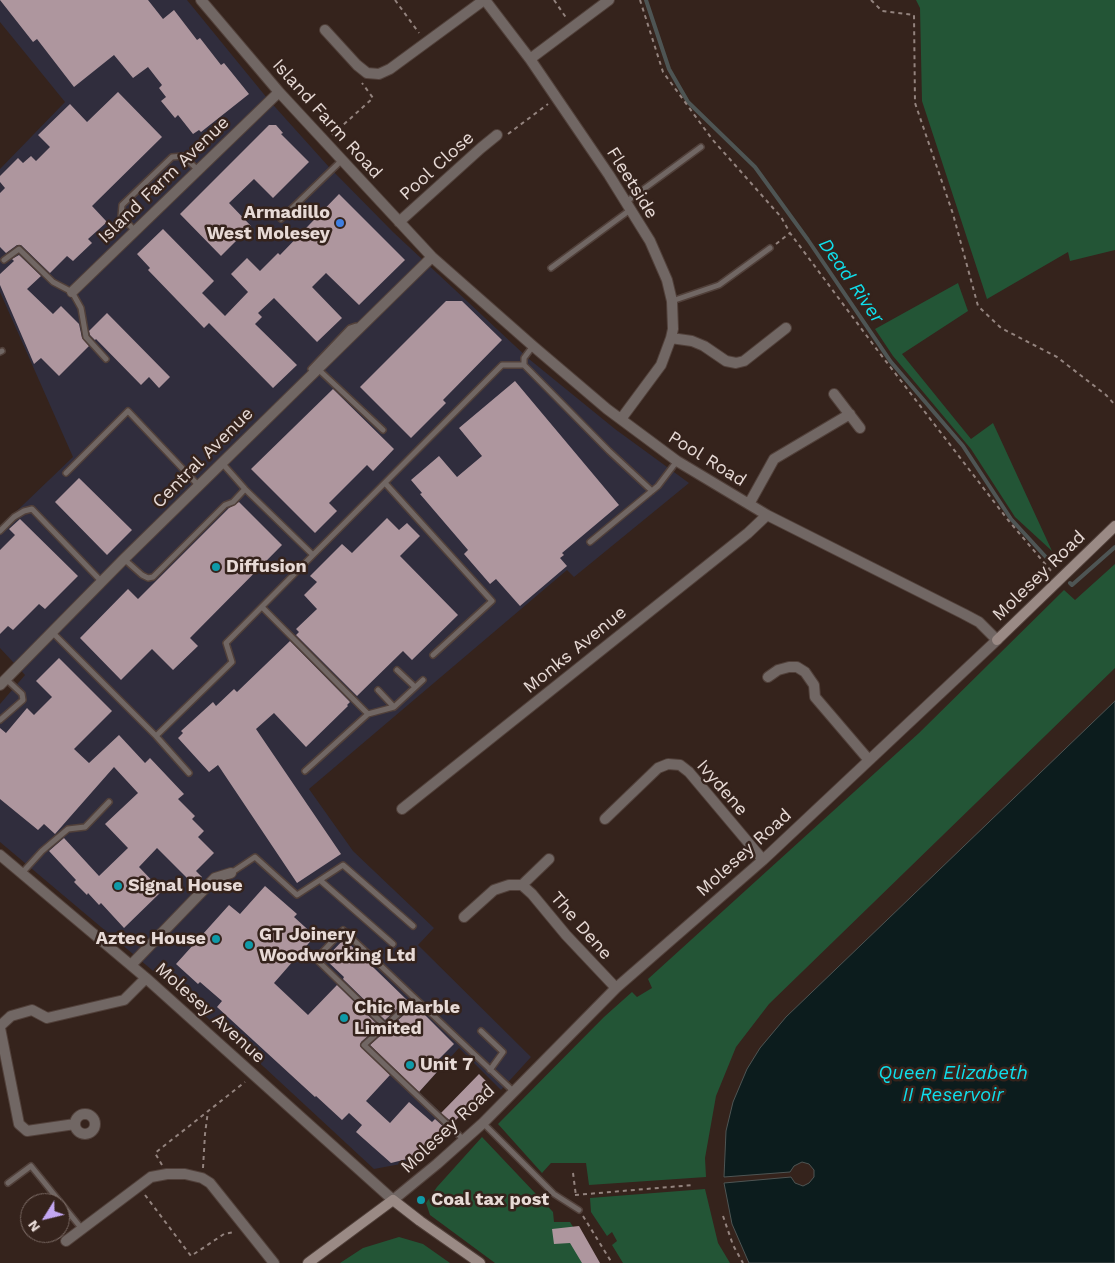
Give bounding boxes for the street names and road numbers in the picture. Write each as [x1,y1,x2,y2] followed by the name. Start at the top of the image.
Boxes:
[268,55,386,183] street label: Island Farm Road
[94,112,234,248] street label: Island Farm Avenue
[395,127,479,205] street label: Pool Close
[602,143,662,223] street label: Fleetside
[148,403,258,513] street label: Central Avenue
[664,427,750,491] street label: Pool Road
[988,526,1090,626] street label: Molesey Road
[519,602,631,698] street label: Monks Avenue
[692,756,752,820] street label: Ivydene
[692,805,796,901] street label: Molesey Road
[546,888,616,964] street label: The Dene
[151,958,269,1068] street label: Molesey Avenue
[396,1080,500,1178] street label: Molesey Road

